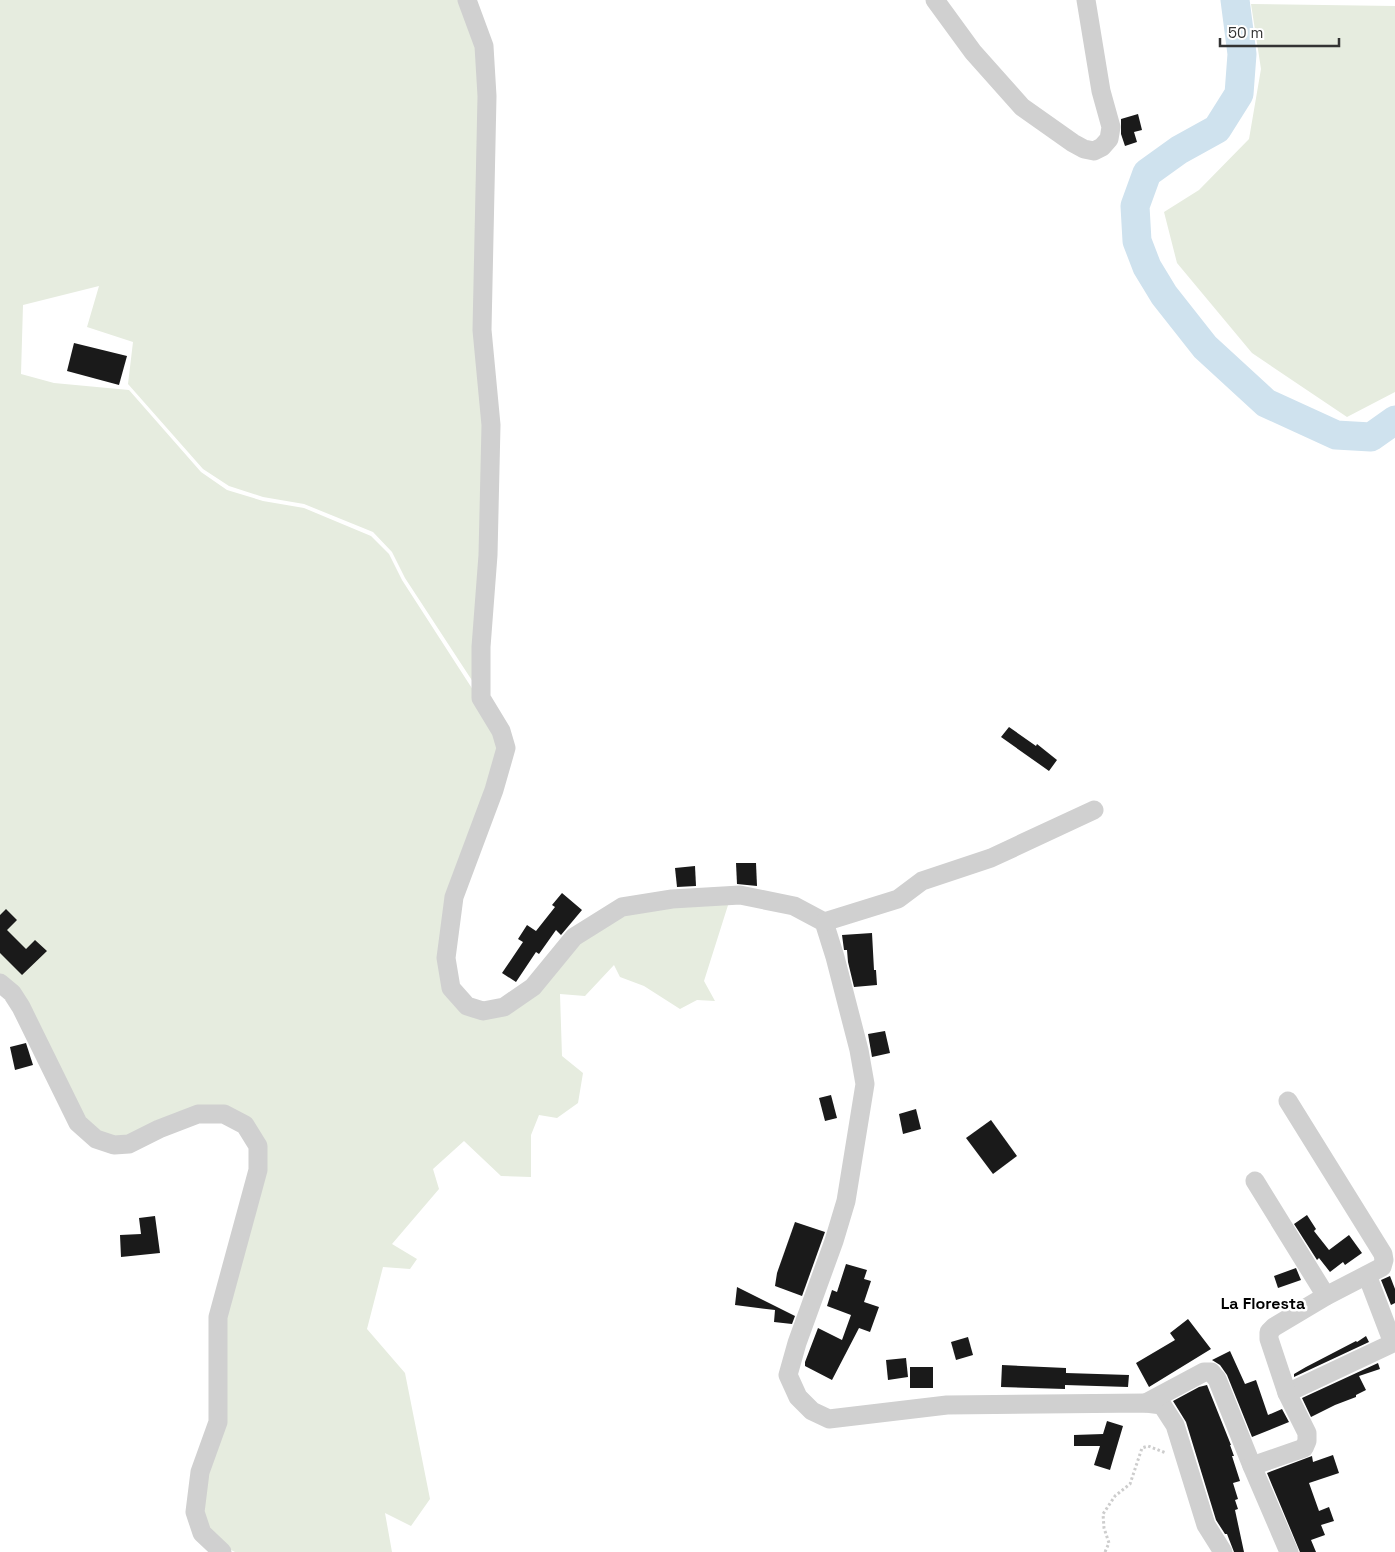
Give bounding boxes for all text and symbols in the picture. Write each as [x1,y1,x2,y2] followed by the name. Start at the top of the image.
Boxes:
[1220,15,1339,47] scale bar
[1228,23,1263,42] text: 50 m
[1221,1293,1305,1314] district label: La Floresta

